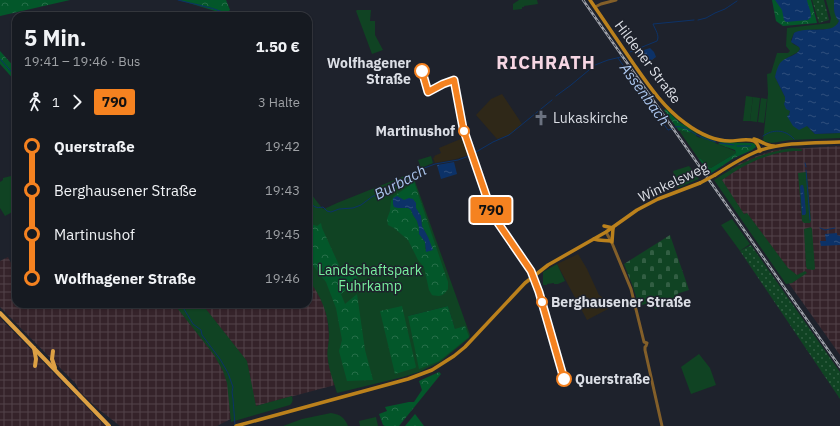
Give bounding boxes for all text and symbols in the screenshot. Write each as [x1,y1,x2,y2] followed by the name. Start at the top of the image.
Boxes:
[611,17,685,107] street label: Hildener Straße
[24,23,87,52] text: 5 Min.
[255,37,300,56] text: 1.50 €
[496,51,596,74] district label: RICHRATH
[24,53,140,70] text: 19:41 – 19:46 · Bus
[327,54,411,88] place label: Wolfhagener Straße
[615,58,674,129] water label: Assenbach
[414,63,430,79] marker: Wolfhagener Straße
[24,91,46,113] icon: walk
[66,91,88,113] icon: forward
[102,93,127,111] text: 790
[52,94,60,111] text: 1
[258,94,300,111] text: 3 Halte
[532,109,550,127] church icon: Lukaskirche
[553,109,628,127] place label: Lukaskirche
[376,122,455,140] place label: Martinushof
[458,125,470,137] marker: Martinushof
[54,137,135,156] text: Querstraße
[265,138,300,155] text: 19:42
[635,158,711,206] street label: Winkelsweg
[371,160,429,204] water label: Burbach
[54,181,197,200] text: Berghausener Straße
[265,182,300,199] text: 19:43
[468,197,514,223] line badge: 790
[478,201,504,219] text: 790
[54,225,135,244] text: Martinushof
[265,226,300,243] text: 19:45
[318,261,423,295] park label: Landschaftspark Fuhrkamp
[54,269,196,288] text: Wolfhagener Straße
[265,270,300,287] text: 19:46
[551,293,691,311] place label: Berghausener Straße
[536,296,548,308] marker: Berghausener Straße
[575,370,650,388] place label: Querstraße
[556,371,572,387] marker: Querstraße

